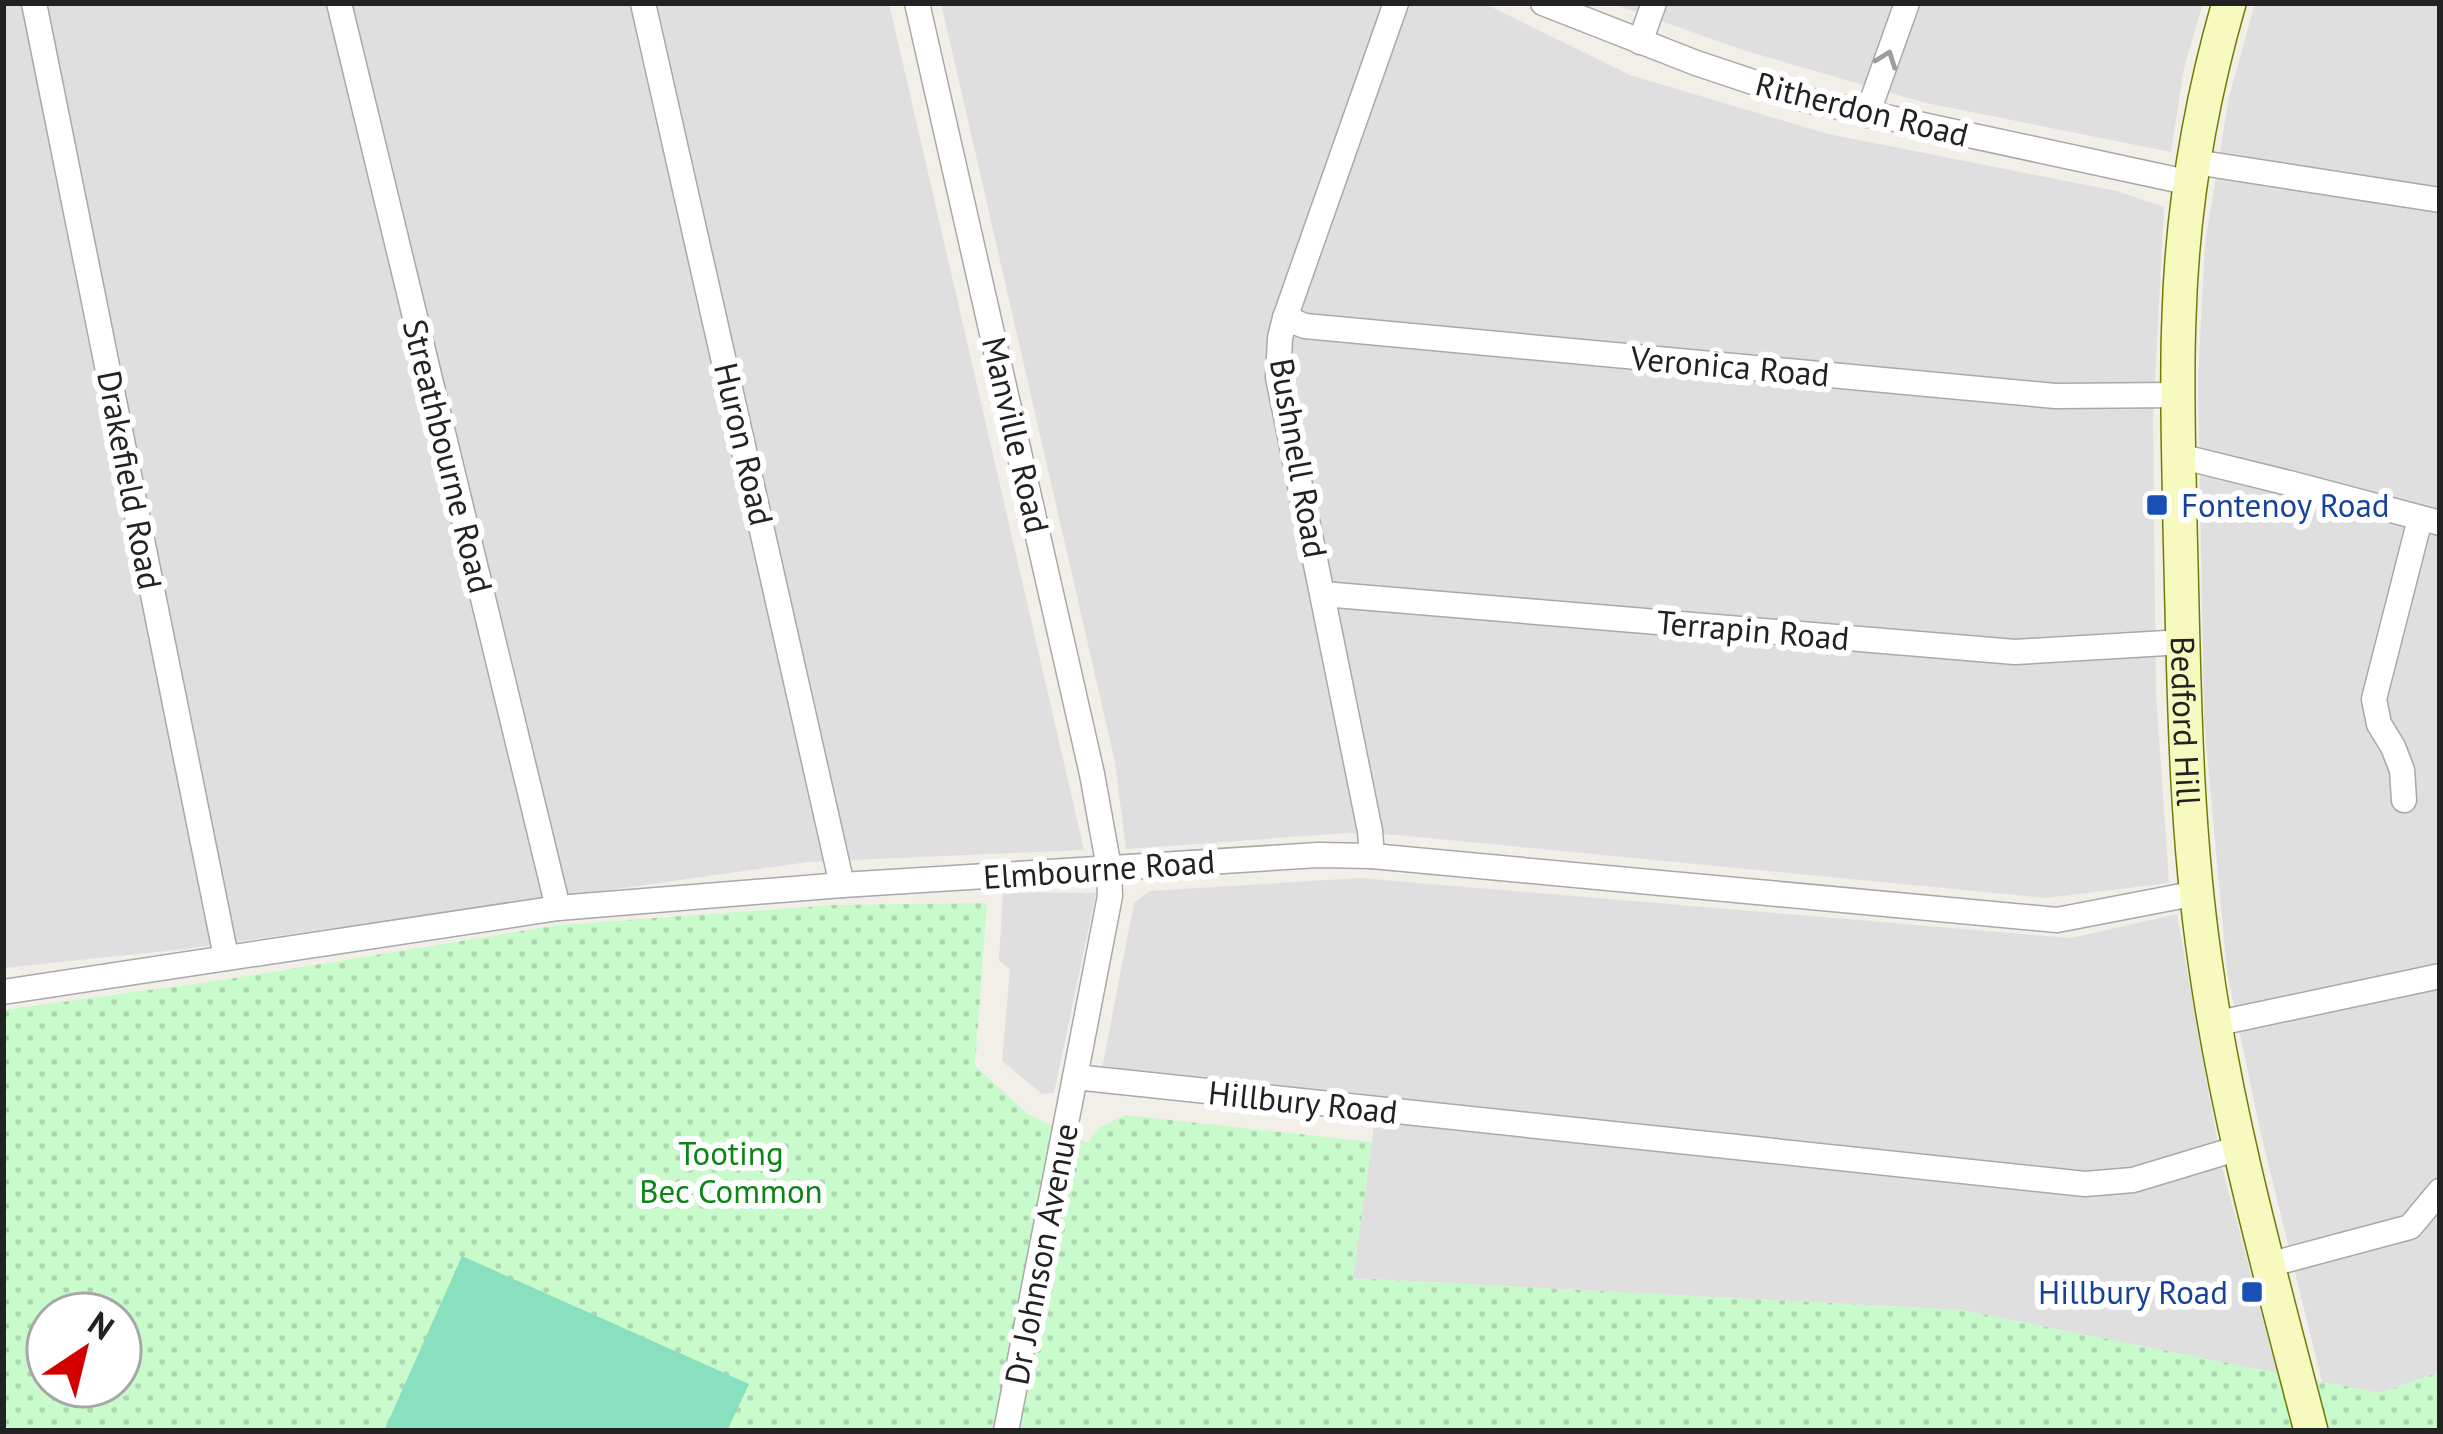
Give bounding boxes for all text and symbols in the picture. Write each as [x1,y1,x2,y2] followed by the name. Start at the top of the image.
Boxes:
[1873,50,1897,71] one-way arrow
[1751,61,1973,156] street label: Ritherdon Road
[394,315,503,597] street label: Streathbourne Road
[973,333,1060,537] street label: Manville Road
[1628,335,1831,396] street label: Veronica Road
[1261,355,1338,561] street label: Bushnell Road
[705,358,784,529] street label: Huron Road
[88,367,173,593] street label: Drakefield Road
[2181,483,2390,526] place label: Fontenoy Road
[2144,492,2170,518] marker: Fontenoy Road
[1655,600,1851,659] street label: Terrapin Road
[2162,636,2211,808] street label: Bedford Hill
[982,839,1216,898] street label: Elmbourne Road
[1206,1070,1400,1133] street label: Hillbury Road
[994,1120,1087,1388] street label: Dr Johnson Avenue
[639,1131,823,1212] park label: Tooting Bec Common
[2038,1270,2228,1313] place label: Hillbury Road
[2239,1279,2265,1305] marker: Hillbury Road
[24,1290,144,1410] north arrow
[80,1301,123,1349] text: N

